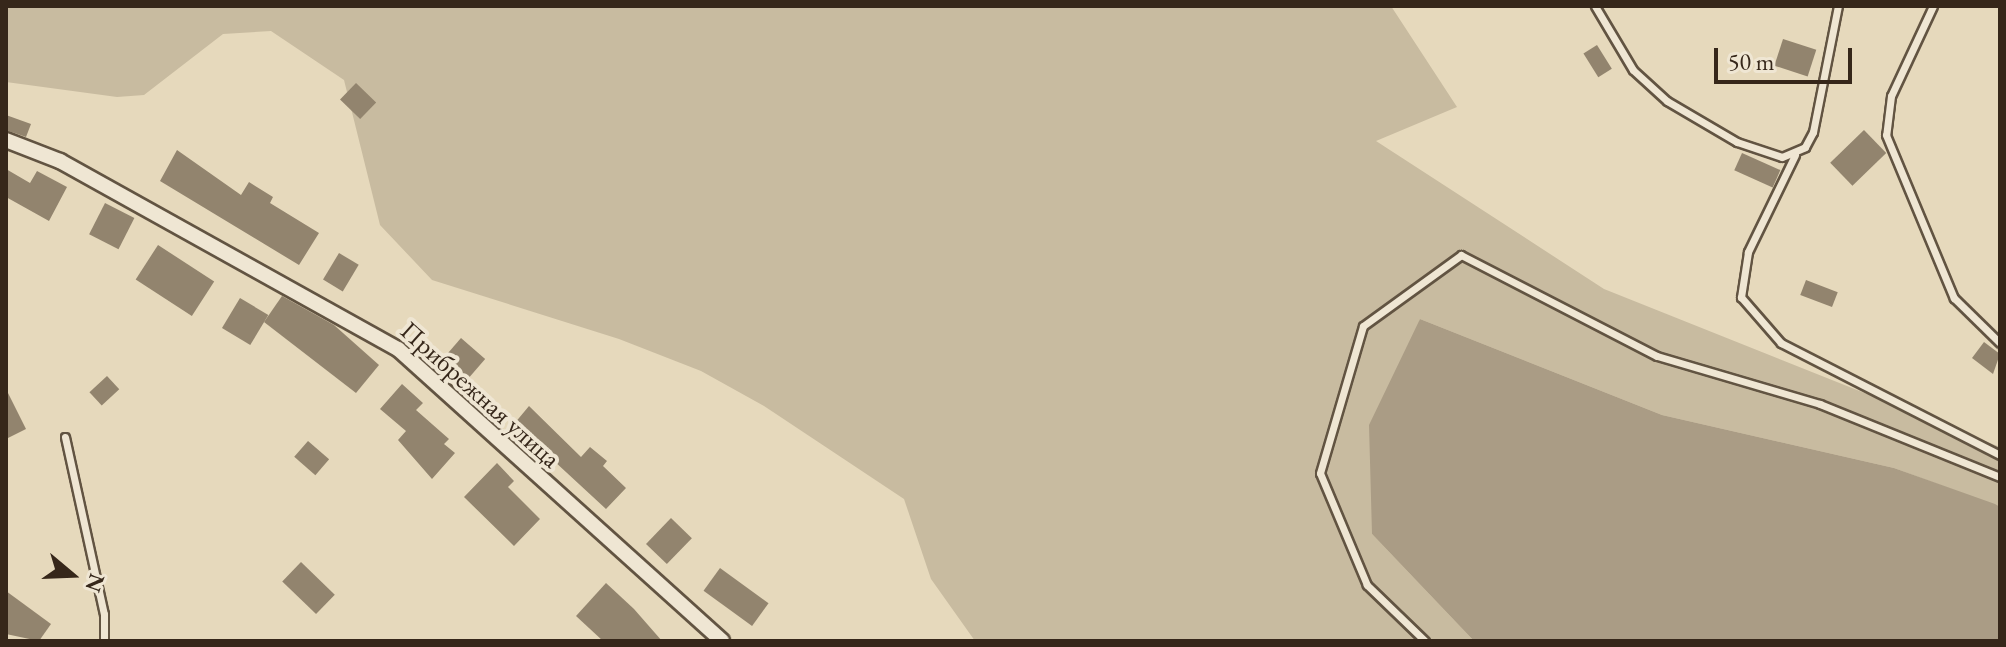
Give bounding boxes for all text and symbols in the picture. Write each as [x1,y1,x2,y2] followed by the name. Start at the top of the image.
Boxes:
[1718,32,1856,82] scale bar
[1728,46,1775,77] text: 50 m
[394,315,566,475] street label: Прибрежная улица
[32,535,112,615] north arrow
[79,570,112,596] text: N

